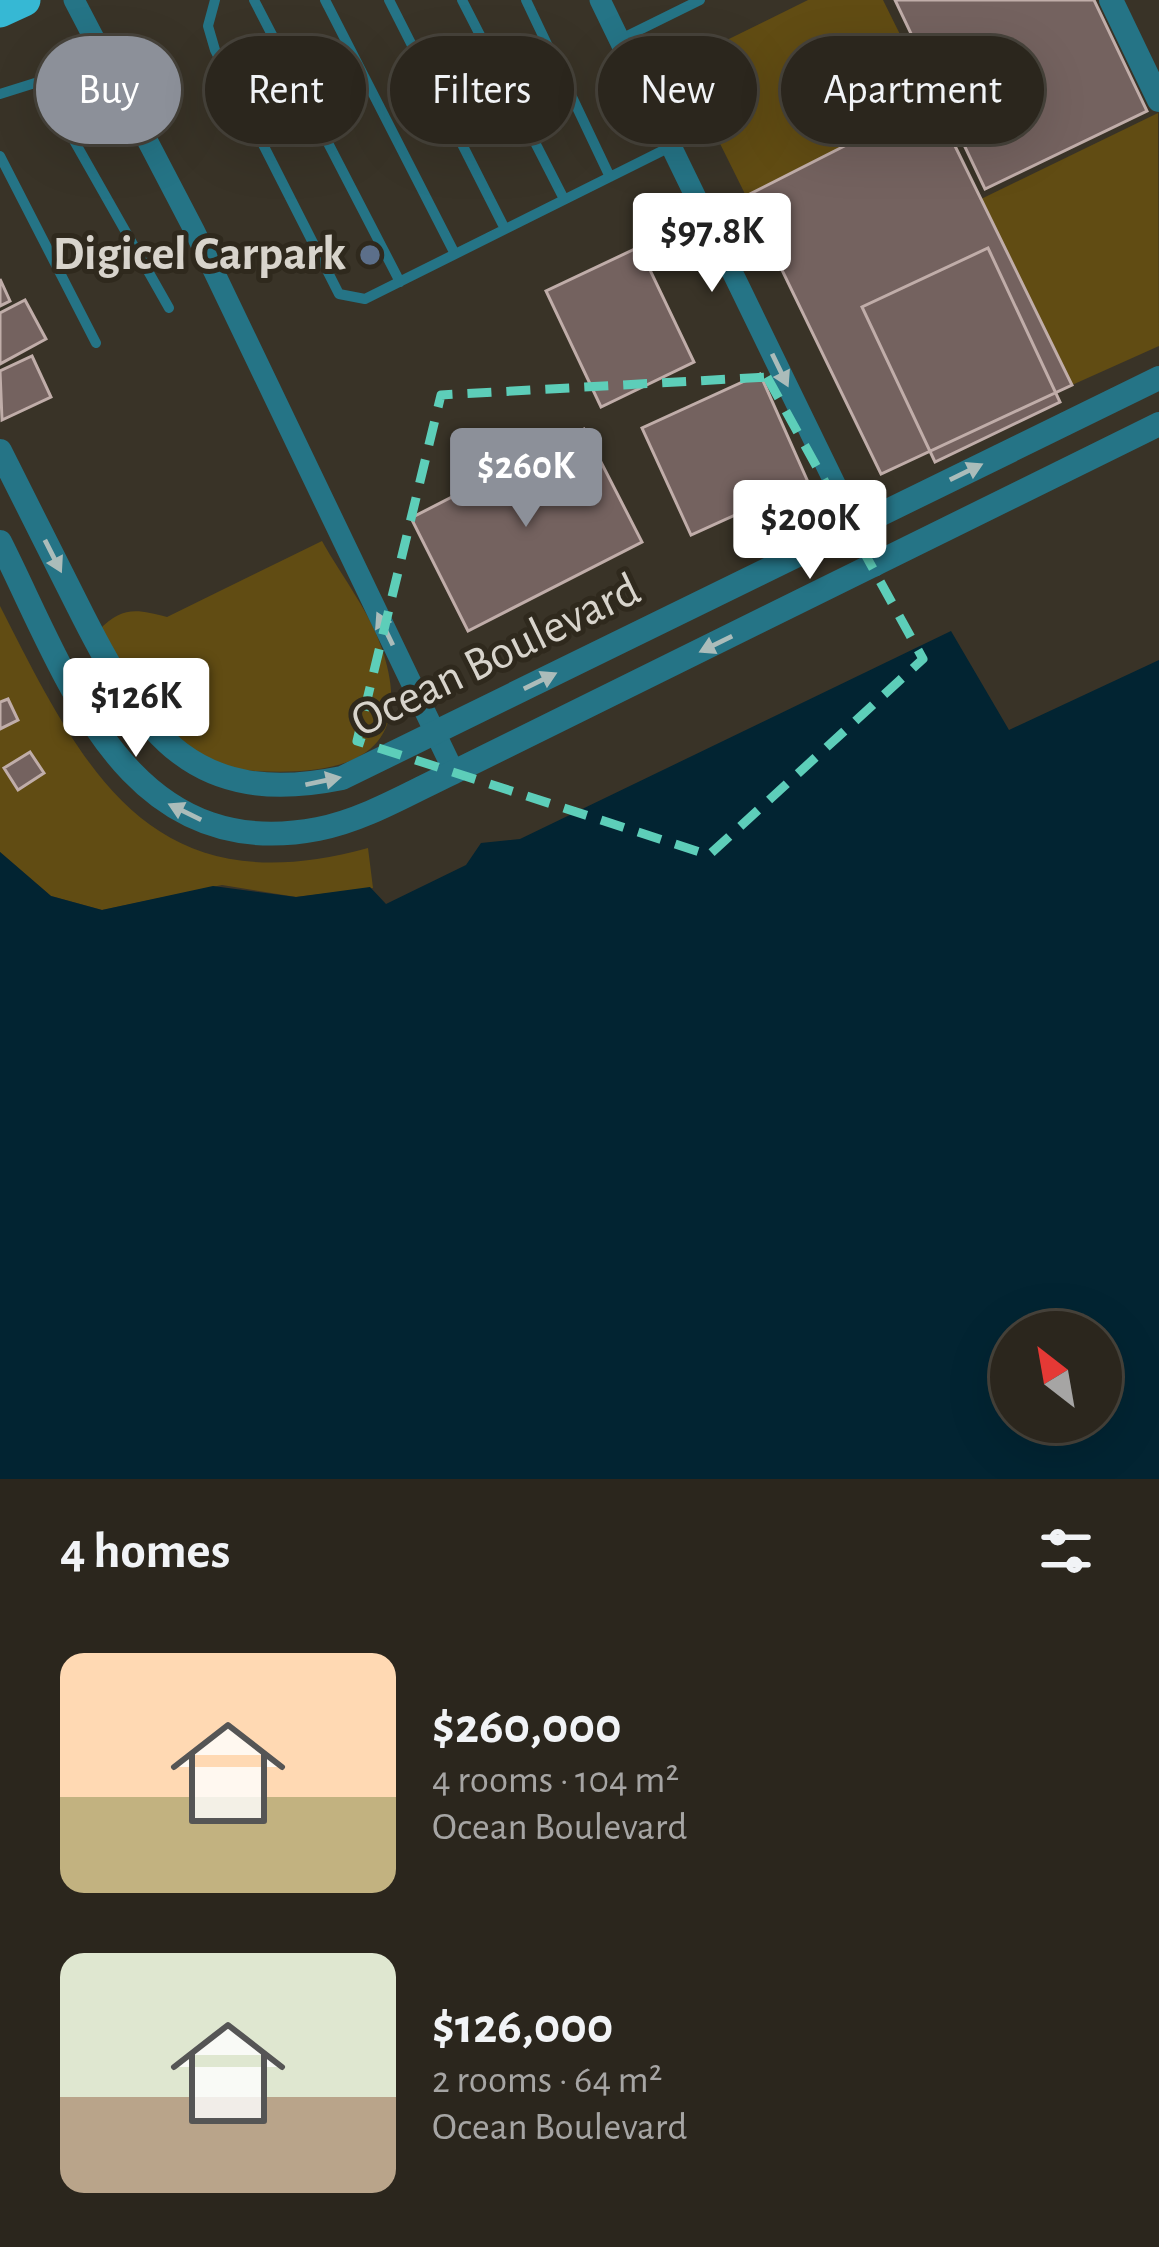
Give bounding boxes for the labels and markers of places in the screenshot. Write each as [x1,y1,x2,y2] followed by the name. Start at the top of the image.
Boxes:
[614,193,810,295] pin: $97.8K
[53,231,346,279] place label: Digicel Carpark
[357,242,383,268] marker: Digicel Carpark
[442,428,610,530] pin: $260K
[726,480,894,582] pin: $200K
[52,658,220,760] pin: $126K

